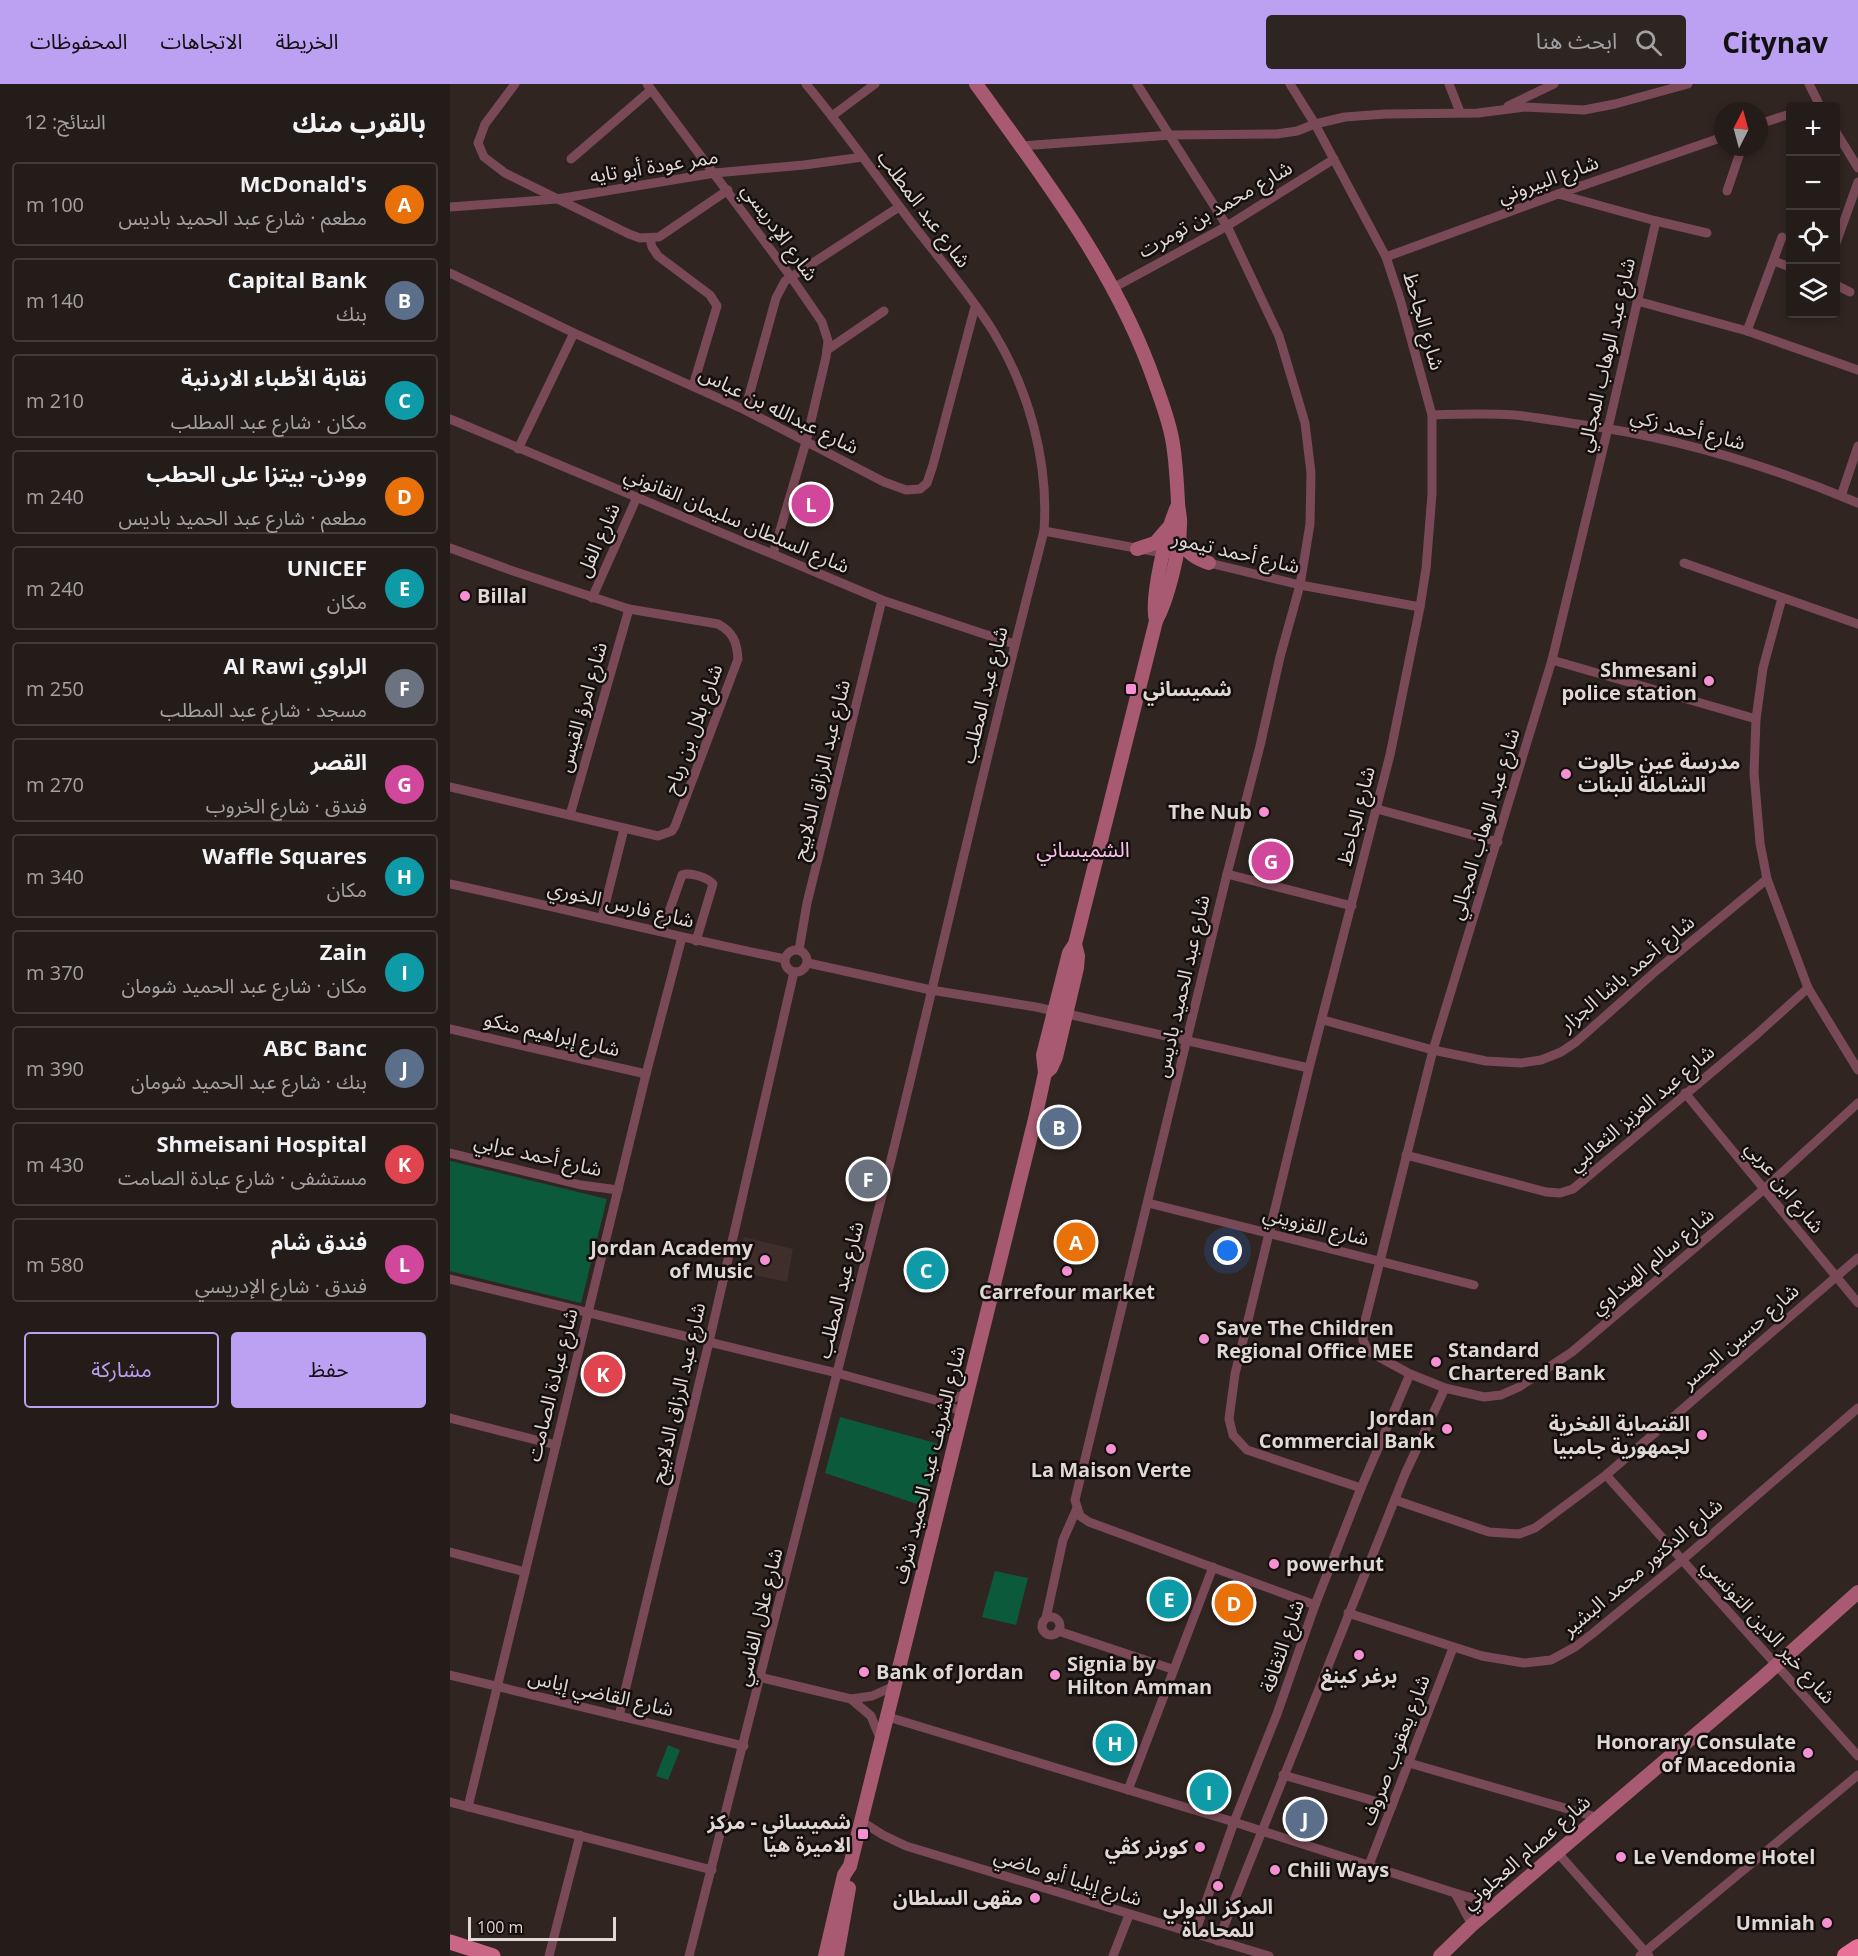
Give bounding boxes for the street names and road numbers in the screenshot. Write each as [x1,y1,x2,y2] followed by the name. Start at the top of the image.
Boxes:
[588,142,720,189] street label: ممر عودة أبو تايه
[870,144,977,274] street label: شارع عبد المطلب
[1494,148,1603,212] street label: شارع البيروني
[1133,153,1298,265] street label: شارع محمد بن تومرت
[734,177,825,288] street label: شارع الإدريسي
[1570,255,1644,455] street label: شارع عبد الوهاب المجالي
[1396,269,1451,374] street label: شارع الجاحظ
[694,359,864,462] street label: شارع عبدالله بن عباس
[1627,401,1748,458] street label: شارع أحمد زكي
[619,460,854,582] street label: شارع السلطان سليمان القانوني
[569,498,628,582] street label: شارع الفل
[1168,524,1302,581] street label: شارع أحمد تيمور
[953,623,1016,767] street label: شارع عبد المطلب
[550,639,615,776] street label: شارع امرؤ القيس
[656,660,730,798] street label: شارع بلال بن رباح
[785,677,858,863] street label: شارع عبد الرزاق الدلابيح
[1442,725,1528,924] street label: شارع عبد الوهاب المجالي
[1330,764,1383,869] street label: شارع الجاحظ
[545,874,697,936] street label: شارع فارس الخوري
[1147,892,1218,1080] street label: شارع عبد الحميد باديس
[1553,908,1701,1039] street label: شارع أحمد باشا الجزار
[481,1005,623,1064] street label: شارع إبراهيم منكو
[1561,1038,1722,1179] street label: شارع عبد العزيز الثعالبي
[471,1127,605,1185] street label: شارع أحمد عرابي
[1738,1135,1831,1240] street label: شارع ابن عربي
[1260,1199,1372,1254] street label: شارع القزويني
[1584,1201,1721,1322] street label: شارع سالم الهنداوي
[809,1218,872,1362] street label: شارع عبد المطلب
[1674,1277,1806,1396] street label: شارع حسين الجسر
[644,1300,713,1487] street label: شارع عبد الرزاق الدلابيح
[519,1306,586,1465] street label: شارع عبادة الصامت
[886,1343,973,1587] street label: شارع الشريف عبد الحميد شرف
[1555,1491,1729,1644] street label: شارع الدكتور محمد البشير
[728,1545,791,1689] street label: شارع علال الفاسي
[1695,1552,1842,1711] street label: شارع خير الدين التونسي
[1253,1596,1312,1696] street label: شارع الثقافة
[525,1663,677,1725] street label: شارع القاضي إياس
[1353,1671,1438,1830] street label: شارع يعقوب صروف
[1455,1788,1598,1917] street label: شارع عصام العجلوني
[990,1841,1145,1914] street label: شارع إيليا أبو ماضي

